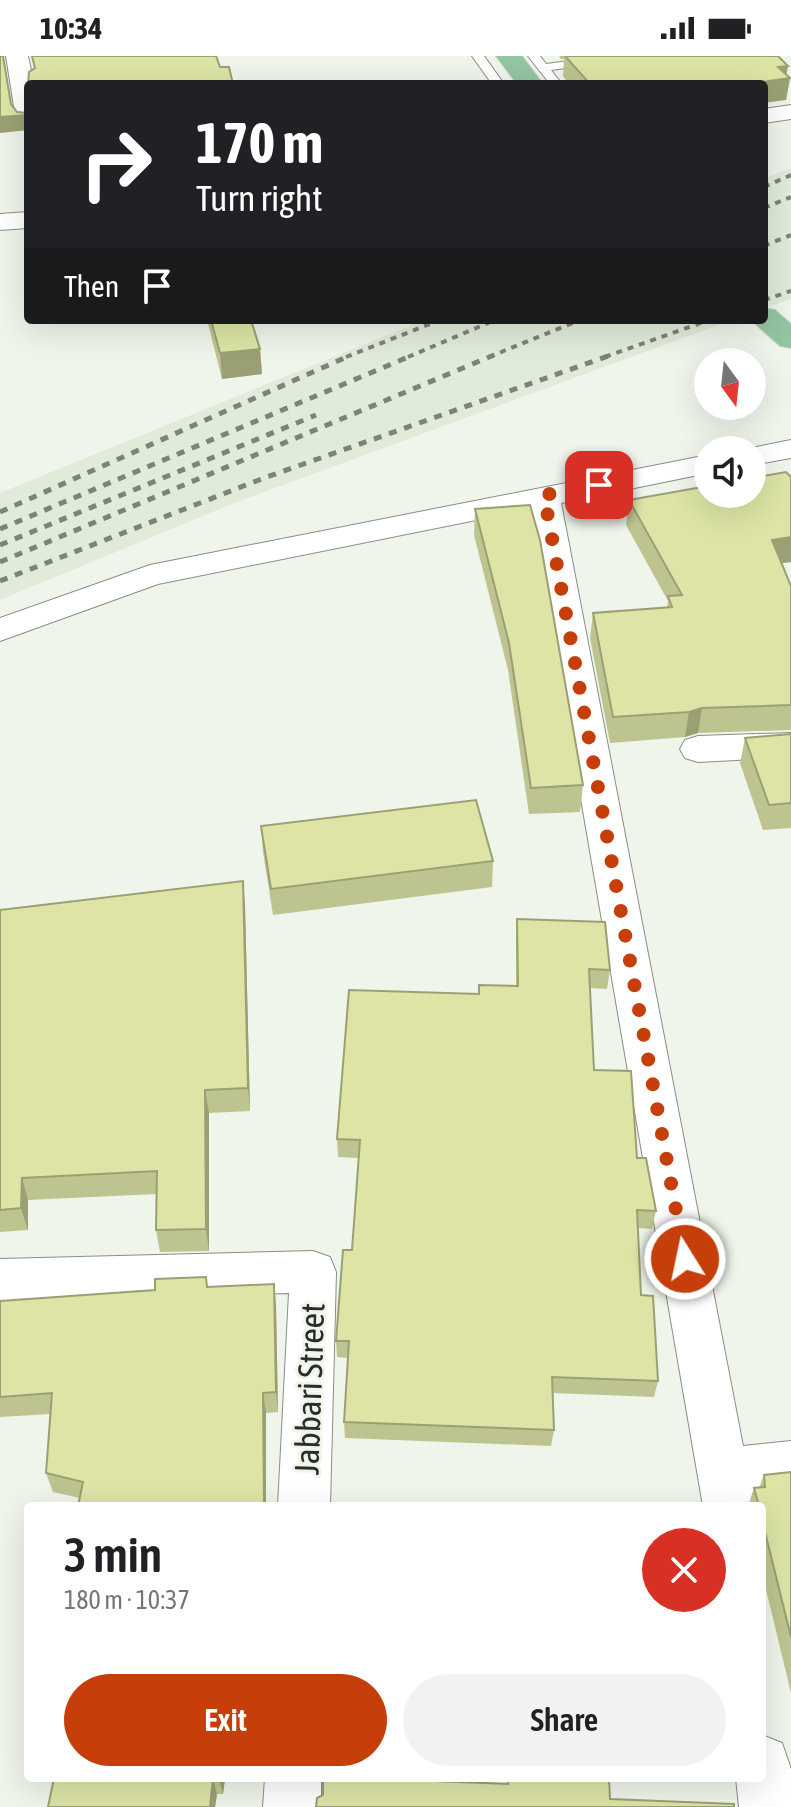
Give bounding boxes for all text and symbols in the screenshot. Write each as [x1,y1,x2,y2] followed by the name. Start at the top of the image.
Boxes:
[40,11,102,45] text: 10:34
[196,111,323,175] text: 170 m
[64,112,168,216] icon: right
[196,177,323,219] text: Turn right
[135,264,179,308] icon: arrive
[64,269,119,303] text: Then
[694,348,766,420] north arrow
[694,348,766,508] map controls
[694,436,766,508] button: sound
[565,451,633,519] pin
[577,463,621,507] icon: arrive
[643,1217,727,1301] position arrow
[287,1302,331,1476] street label: Jabbari Street
[64,1527,162,1582] text: 3 min
[642,1528,726,1612] button: close
[64,1585,190,1615] text: 180 m · 10:37
[64,1674,387,1766] button: Exit
[403,1674,726,1766] button: Share

